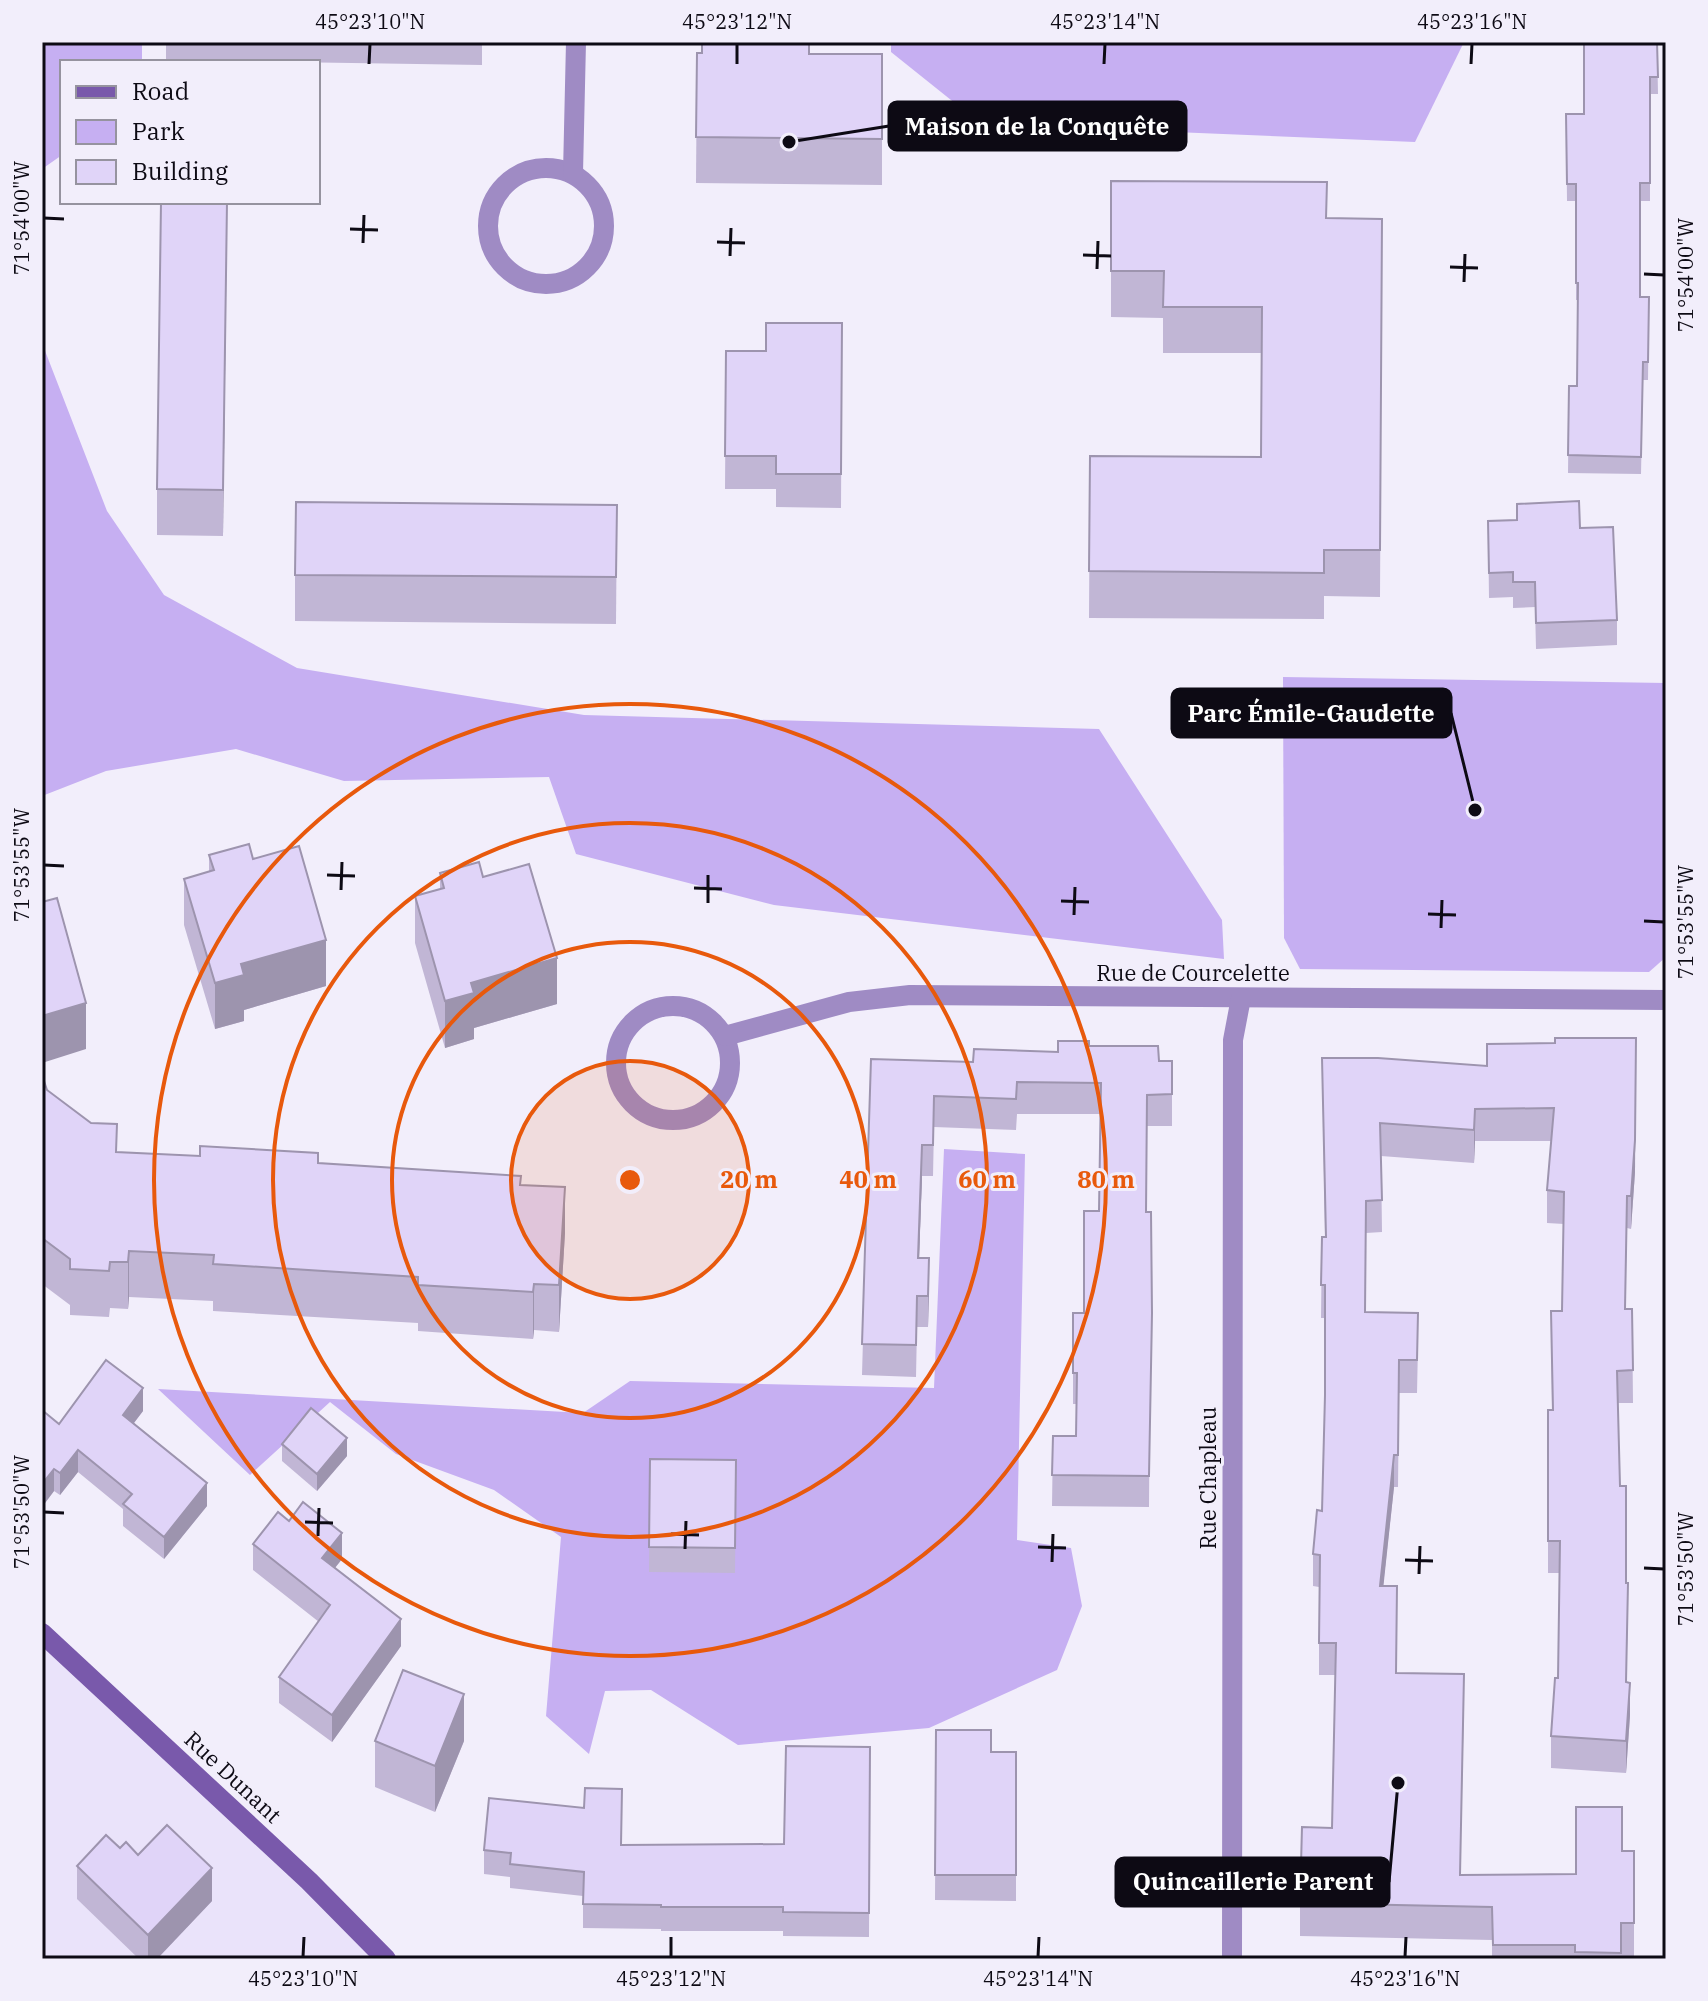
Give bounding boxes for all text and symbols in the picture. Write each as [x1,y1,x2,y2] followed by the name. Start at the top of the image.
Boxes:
[315,8,425,35] text: 45°23'10"N
[682,8,792,35] text: 45°23'12"N
[1050,8,1160,35] text: 45°23'14"N
[1417,8,1527,35] text: 45°23'16"N
[60,60,320,204] legend
[132,75,189,107] text: Road
[889,102,1186,150] callout: Maison de la Conquête
[905,110,1169,142] text: Maison de la Conquête
[132,115,184,147] text: Park
[132,155,228,187] text: Building
[8,161,35,275] text: 71°54'00"W
[1672,218,1699,332] text: 71°54'00"W
[1172,689,1451,737] callout: Parc Émile-Gaudette
[1187,697,1435,729] text: Parc Émile-Gaudette
[8,808,35,922] text: 71°53'55"W
[1672,865,1699,979] text: 71°53'55"W
[1096,958,1290,987] street label: Rue de Courcelette
[720,1163,778,1195] text: 20 m
[839,1163,897,1195] text: 40 m
[958,1163,1016,1195] text: 60 m
[1077,1163,1135,1195] text: 80 m
[616,1166,644,1194] centre of rings
[1193,1407,1222,1549] street label: Rue Chapleau
[8,1455,35,1569] text: 71°53'50"W
[1672,1512,1699,1626] text: 71°53'50"W
[179,1724,288,1829] street label: Rue Dunant
[1116,1858,1389,1906] callout: Quincaillerie Parent
[1133,1865,1373,1897] text: Quincaillerie Parent
[248,1965,358,1992] text: 45°23'10"N
[616,1965,726,1992] text: 45°23'12"N
[983,1965,1093,1992] text: 45°23'14"N
[1350,1965,1460,1992] text: 45°23'16"N

